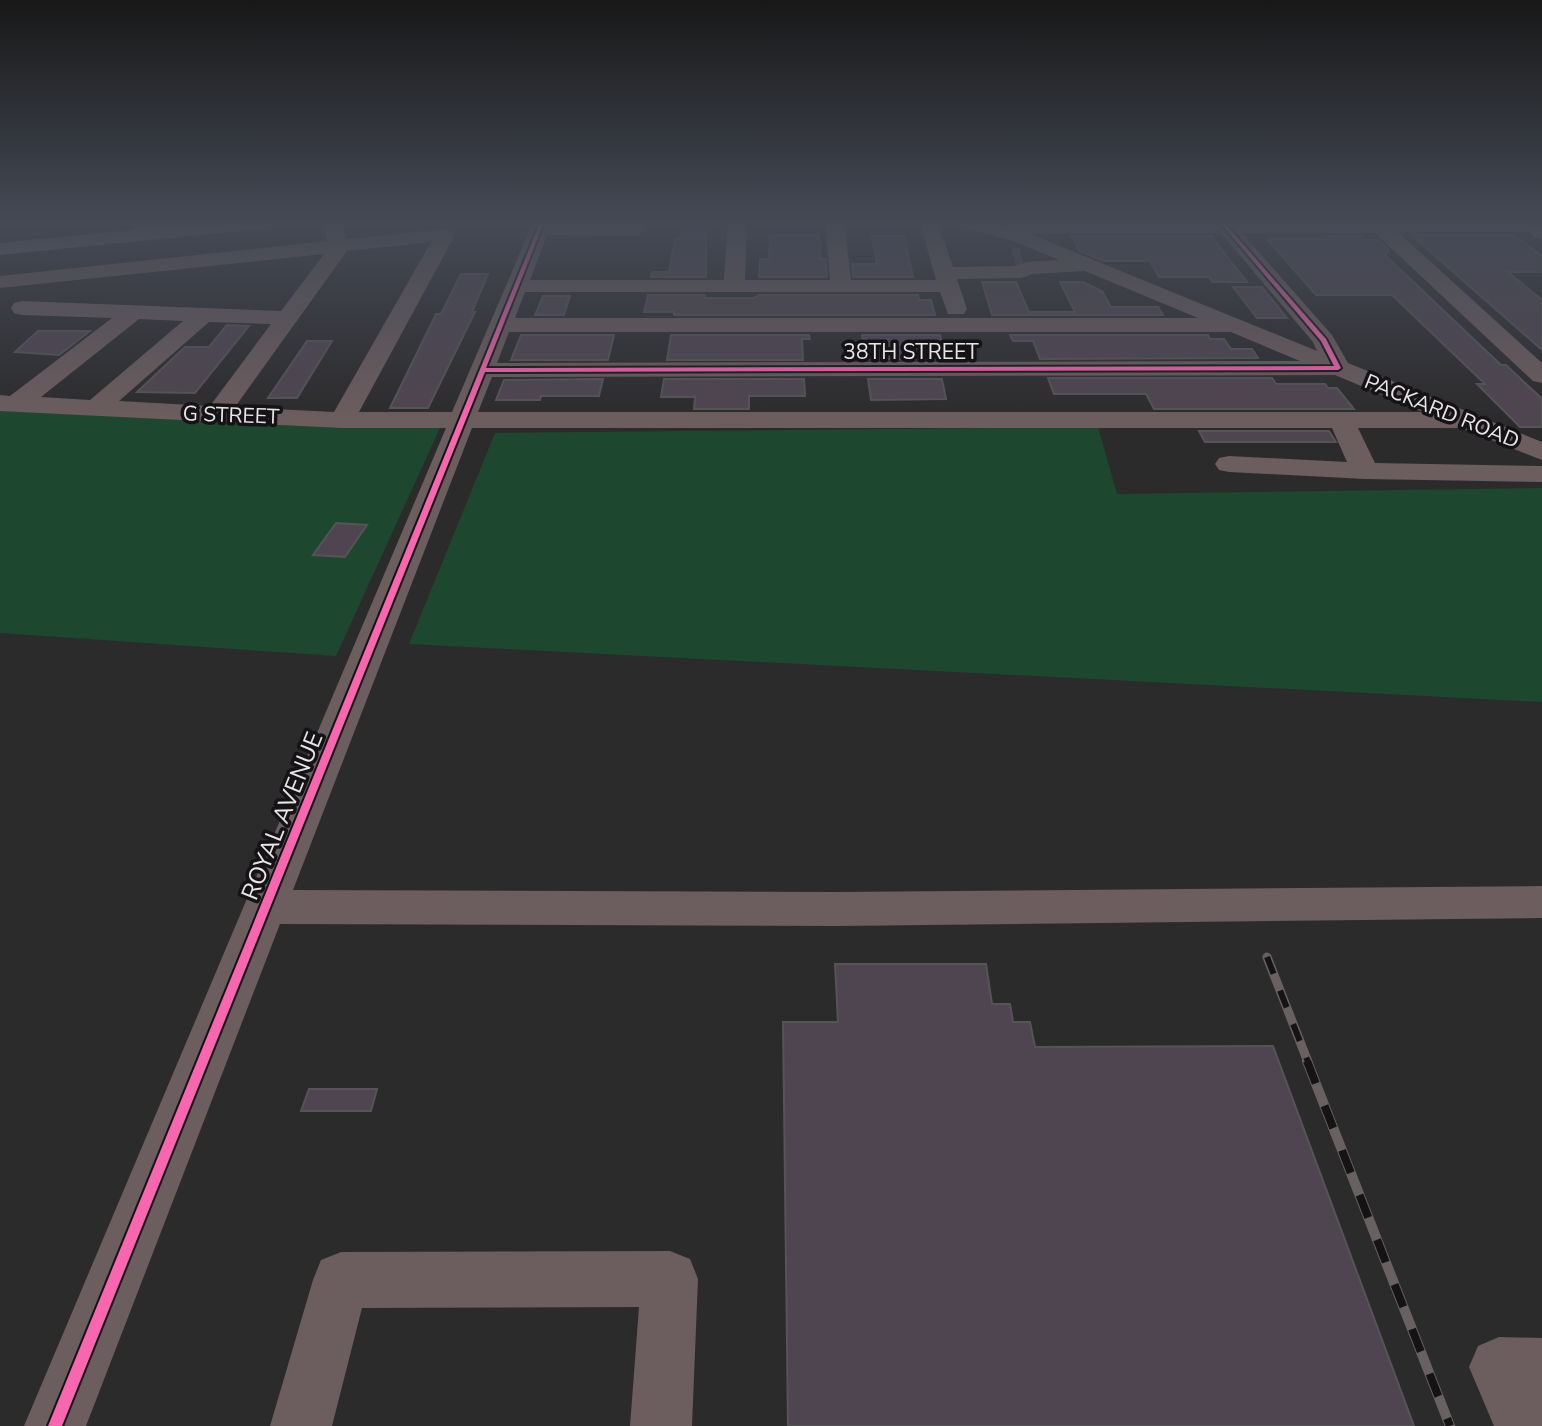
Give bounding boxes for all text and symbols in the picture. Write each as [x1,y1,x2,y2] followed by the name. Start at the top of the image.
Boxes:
[843,338,979,366] street label: 38TH STREET
[1360,367,1524,455] street label: PACKARD ROAD
[182,399,280,431] street label: G STREET
[234,727,330,905] street label: ROYAL AVENUE

